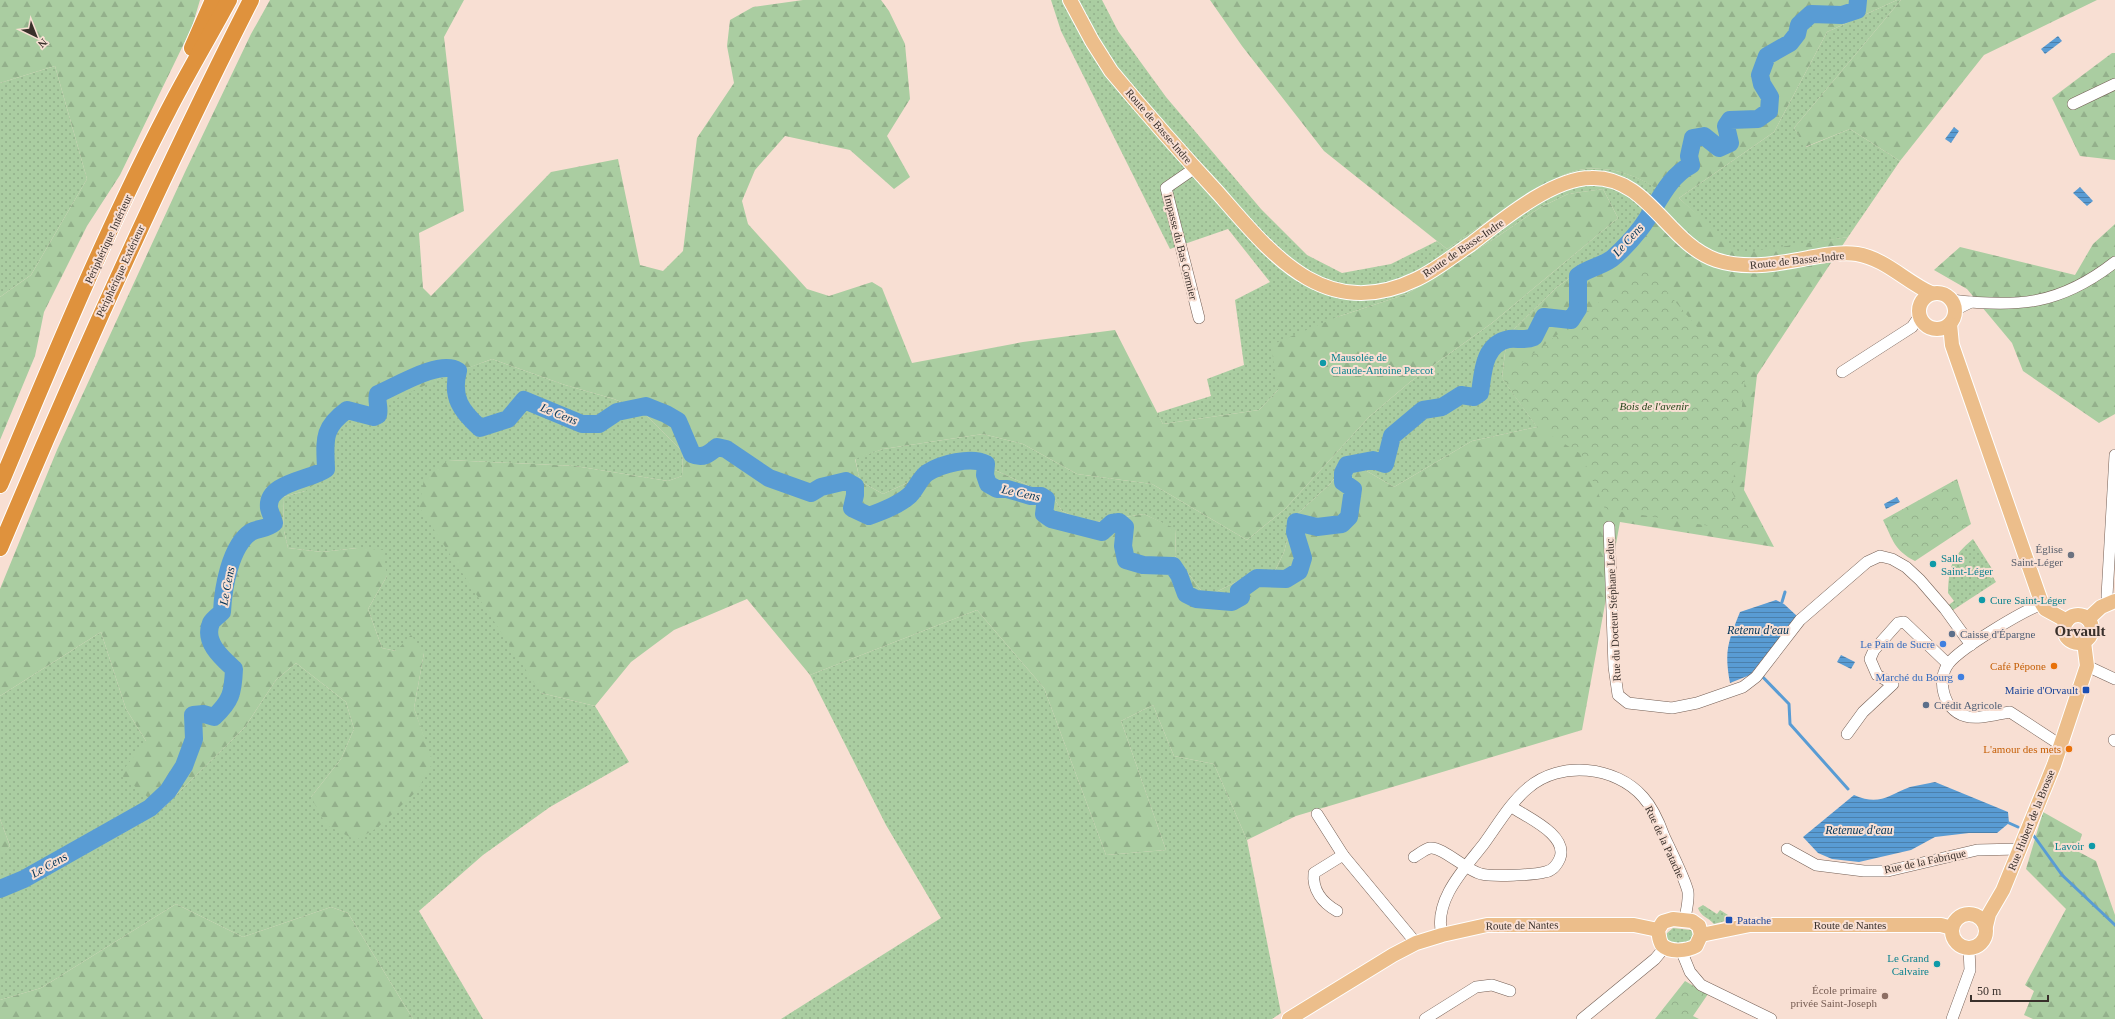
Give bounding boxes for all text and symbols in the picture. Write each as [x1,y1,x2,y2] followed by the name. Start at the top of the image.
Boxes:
[16,16,56,56] north arrow
[36,36,50,50] text: N
[1123,86,1195,166] street label: Route de Basse-Indre
[82,192,134,285] street label: Périphérique Intérieur
[1162,193,1200,301] street label: Impasse du Bas Cormier
[1420,216,1506,279] street label: Route de Basse-Indre
[1609,221,1646,260] water label: Le Cens
[93,223,147,319] street label: Périphérique Extérieur
[1749,249,1845,271] street label: Route de Basse-Indre
[1331,351,1433,376] place label: Mausolée de Claude-Antoine Peccot
[1318,358,1328,368] marker: Mausolée de Claude-Antoine Peccot
[537,400,580,428] water label: Le Cens
[1620,400,1689,412] park label: Bois de l'avenir
[999,482,1042,504] water label: Le Cens
[1603,538,1623,682] street label: Rue du Docteur Stéphane Leduc
[2011,543,2063,568] place label: Église Saint-Léger
[2066,550,2076,560] marker: Église Saint-Léger
[1941,552,1993,577] place label: Salle Saint-Léger
[1928,559,1938,569] marker: Salle Saint-Léger
[216,565,238,607] water label: Le Cens
[1990,594,2066,606] place label: Cure Saint-Léger
[1977,595,1987,605] marker: Cure Saint-Léger
[1726,623,1789,637] water label: Retenu d'eau
[2055,623,2105,639] district label: Orvault
[1960,628,2036,640] place label: Caisse d'Épargne
[1947,629,1957,639] marker: Caisse d'Épargne
[1860,638,1935,650] place label: Le Pain de Sucre
[1938,639,1948,649] marker: Le Pain de Sucre
[1990,660,2046,672] place label: Café Pépone
[2049,661,2059,671] marker: Café Pépone
[1876,671,1953,683] place label: Marché du Bourg
[1956,672,1966,682] marker: Marché du Bourg
[2005,684,2078,696] place label: Mairie d'Orvault
[2081,685,2091,695] marker: Mairie d'Orvault
[1934,699,2002,711] place label: Crédit Agricole
[1921,700,1931,710] marker: Crédit Agricole
[1983,743,2061,755] place label: L'amour des mets
[2064,744,2074,754] marker: L'amour des mets
[2005,768,2057,872] street label: Rue Hubert de la Brosse
[1643,804,1687,880] street label: Rue de la Patache
[1824,823,1893,837] water label: Retenue d'eau
[2055,840,2084,852] place label: Lavoir
[2087,841,2097,851] marker: Lavoir
[1883,846,1967,876] street label: Rue de la Fabrique
[28,849,70,881] water label: Le Cens
[1737,914,1771,926] place label: Patache
[1724,915,1734,925] marker: Patache
[1486,918,1558,932] street label: Route de Nantes
[1814,919,1886,931] street label: Route de Nantes
[1887,952,1929,977] place label: Le Grand Calvaire
[1932,959,1942,969] marker: Le Grand Calvaire
[1971,977,2048,1003] scale bar
[1791,984,1878,1009] place label: École primaire privée Saint-Joseph
[1977,984,2002,998] text: 50 m
[1880,991,1890,1001] marker: École primaire privée Saint-Joseph

